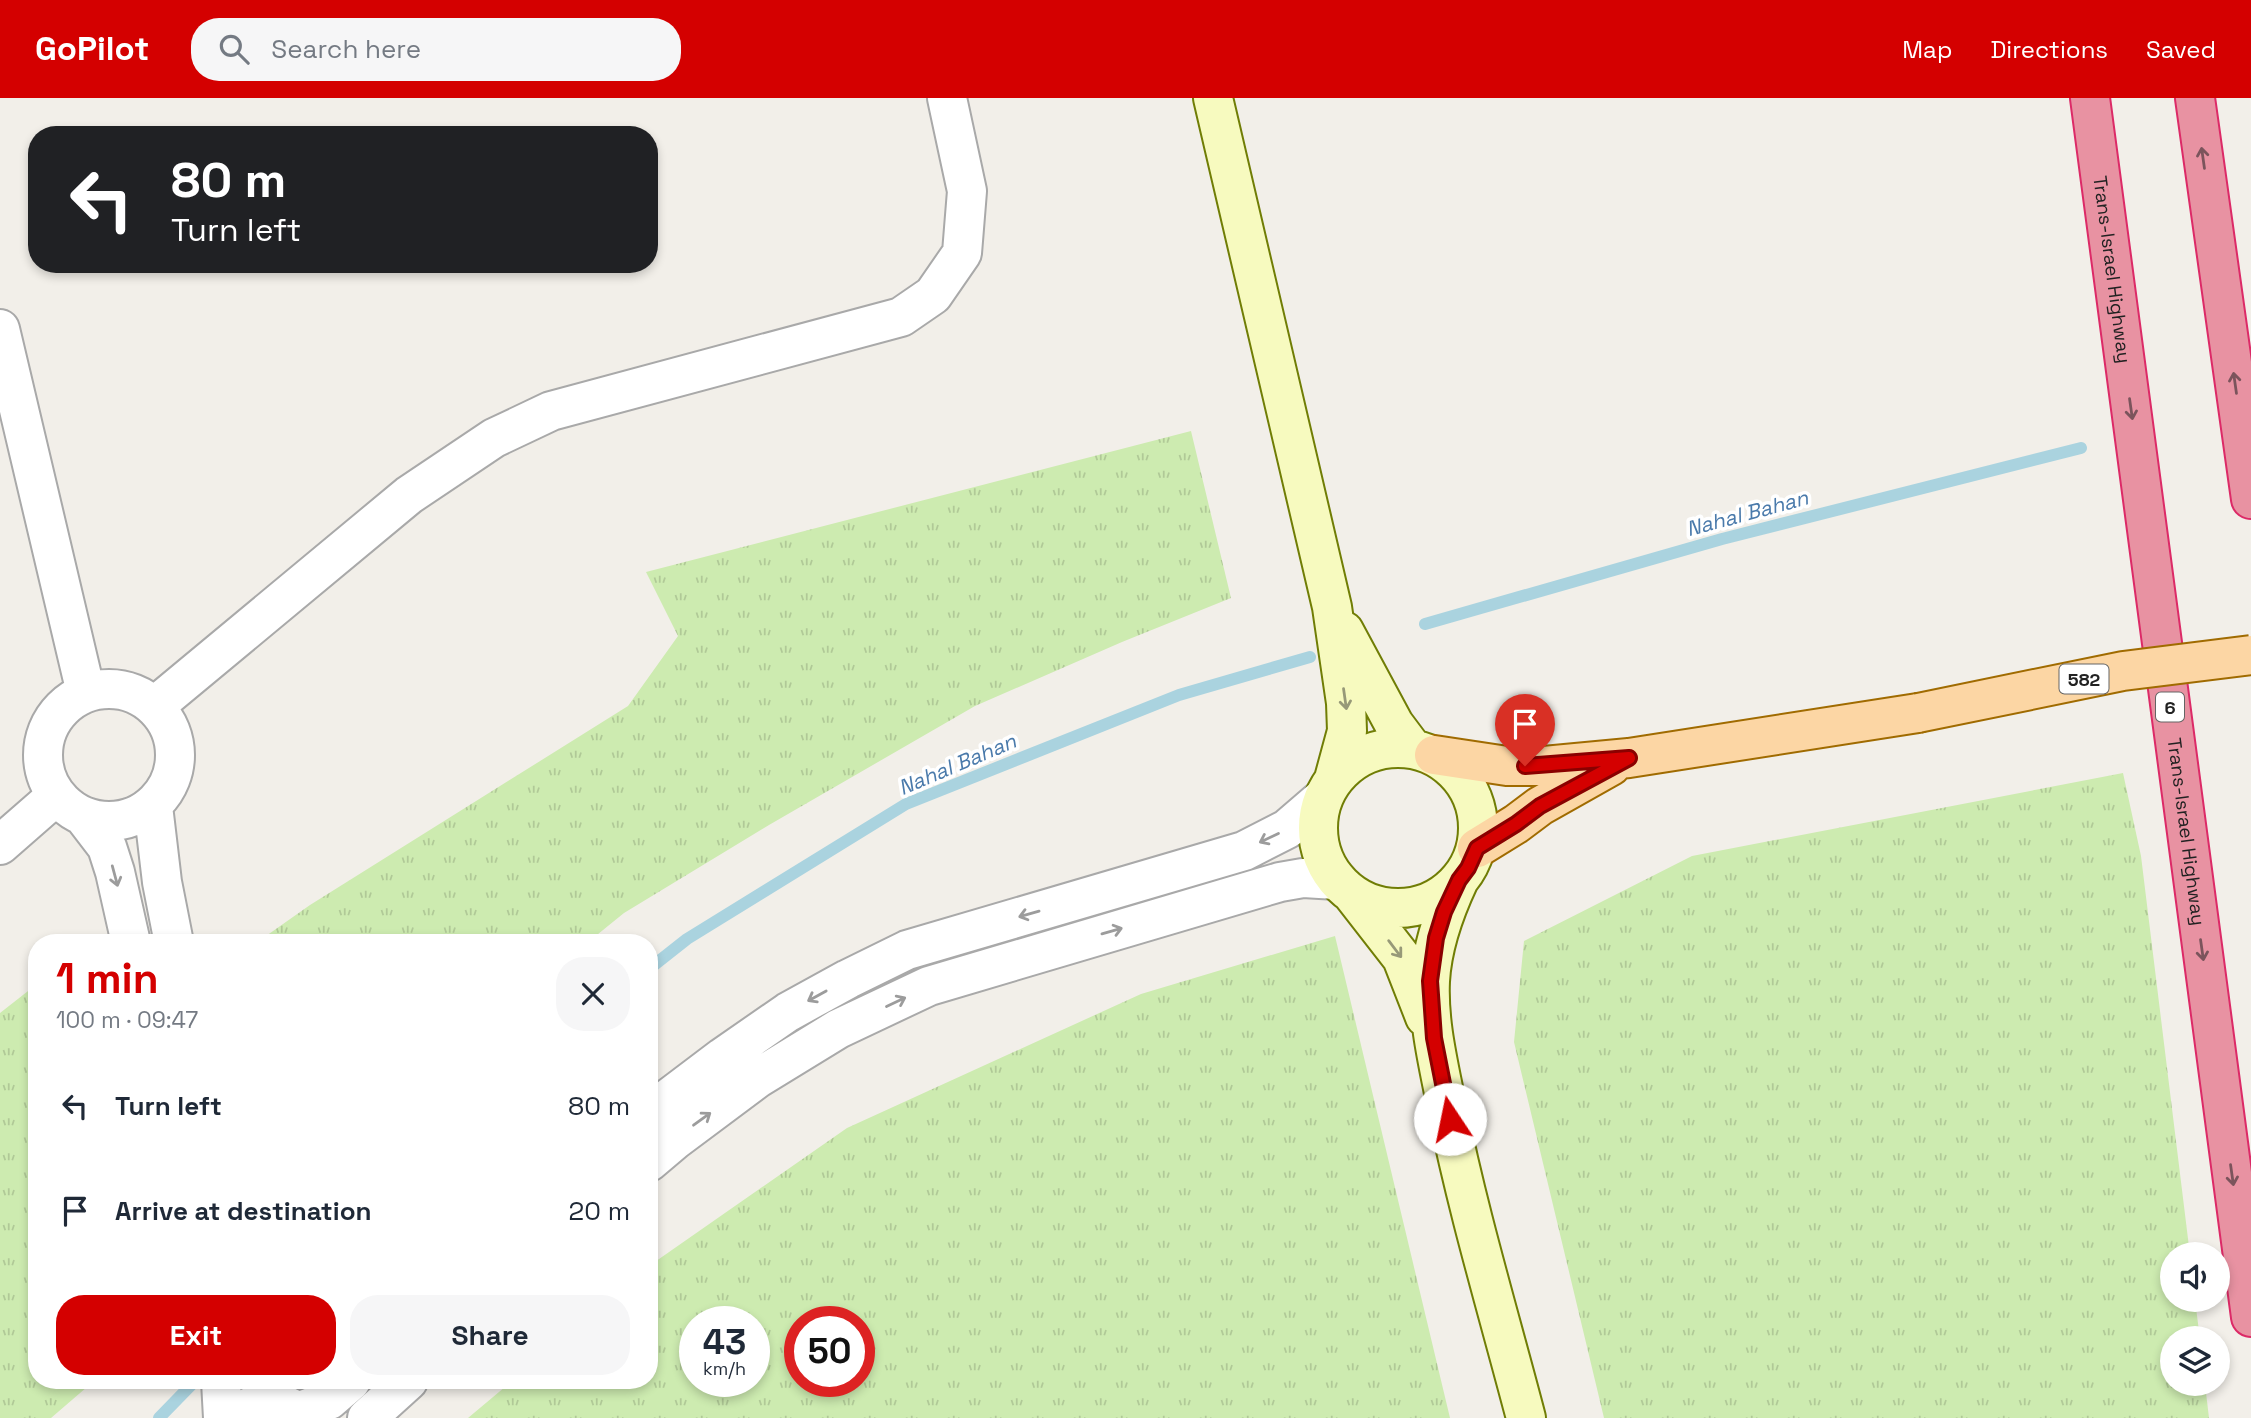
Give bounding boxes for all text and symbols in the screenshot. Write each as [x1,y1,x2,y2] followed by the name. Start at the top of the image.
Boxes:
[191,18,681,81] search box
[35,28,149,70] text: GoPilot
[215,30,253,68] icon: search
[271,32,421,66] text: Search here
[1902,34,1952,65] text: Map
[1990,34,2108,65] text: Directions
[2146,34,2216,65] text: Saved
[2196,147,2209,170] one-way arrow
[171,149,286,211] text: 80 m
[56,154,147,245] icon: left
[2088,174,2137,365] street label: Trans-Israel Highway
[171,210,301,250] text: Turn left
[2228,372,2241,395] one-way arrow
[2124,397,2137,419] one-way arrow
[1683,483,1812,542] water label: Nahal Bahan
[2060,664,2108,694] road number: 582
[1338,687,1351,710] one-way arrow
[2156,692,2184,722] road number: 6
[1495,694,1555,766] pin
[1506,705,1544,743] icon: arrive
[894,727,1021,801] water label: Nahal Bahan
[2162,736,2212,927] street label: Trans-Israel Highway
[1259,832,1280,846] one-way arrow
[109,864,122,887] one-way arrow
[1018,908,1040,921] one-way arrow
[1101,923,1123,936] one-way arrow
[2196,938,2209,961] one-way arrow
[1387,939,1402,958] one-way arrow
[56,952,159,1005] text: 1 min
[556,957,630,1031] button: close
[808,989,828,1003] one-way arrow
[885,994,906,1008] one-way arrow
[56,1005,198,1035] text: 100 m · 09:47
[1413,1082,1487,1156] position arrow
[56,1087,94,1125] icon: left
[115,1089,222,1123] text: Turn left
[568,1089,630,1123] text: 80 m
[692,1112,711,1126] one-way arrow
[2226,1164,2239,1186] one-way arrow
[56,1192,94,1230] icon: arrive
[115,1194,372,1228] text: Arrive at destination
[569,1194,630,1228] text: 20 m
[2160,1242,2230,1396] map controls
[2160,1242,2230,1312] button: sound
[56,1295,336,1375] button: Exit
[350,1295,630,1375] button: Share
[784,1306,875,1397] speed limit sign: 50
[703,1320,746,1364] text: 43
[2160,1326,2230,1396] button: layers
[703,1357,746,1380] text: km/h

